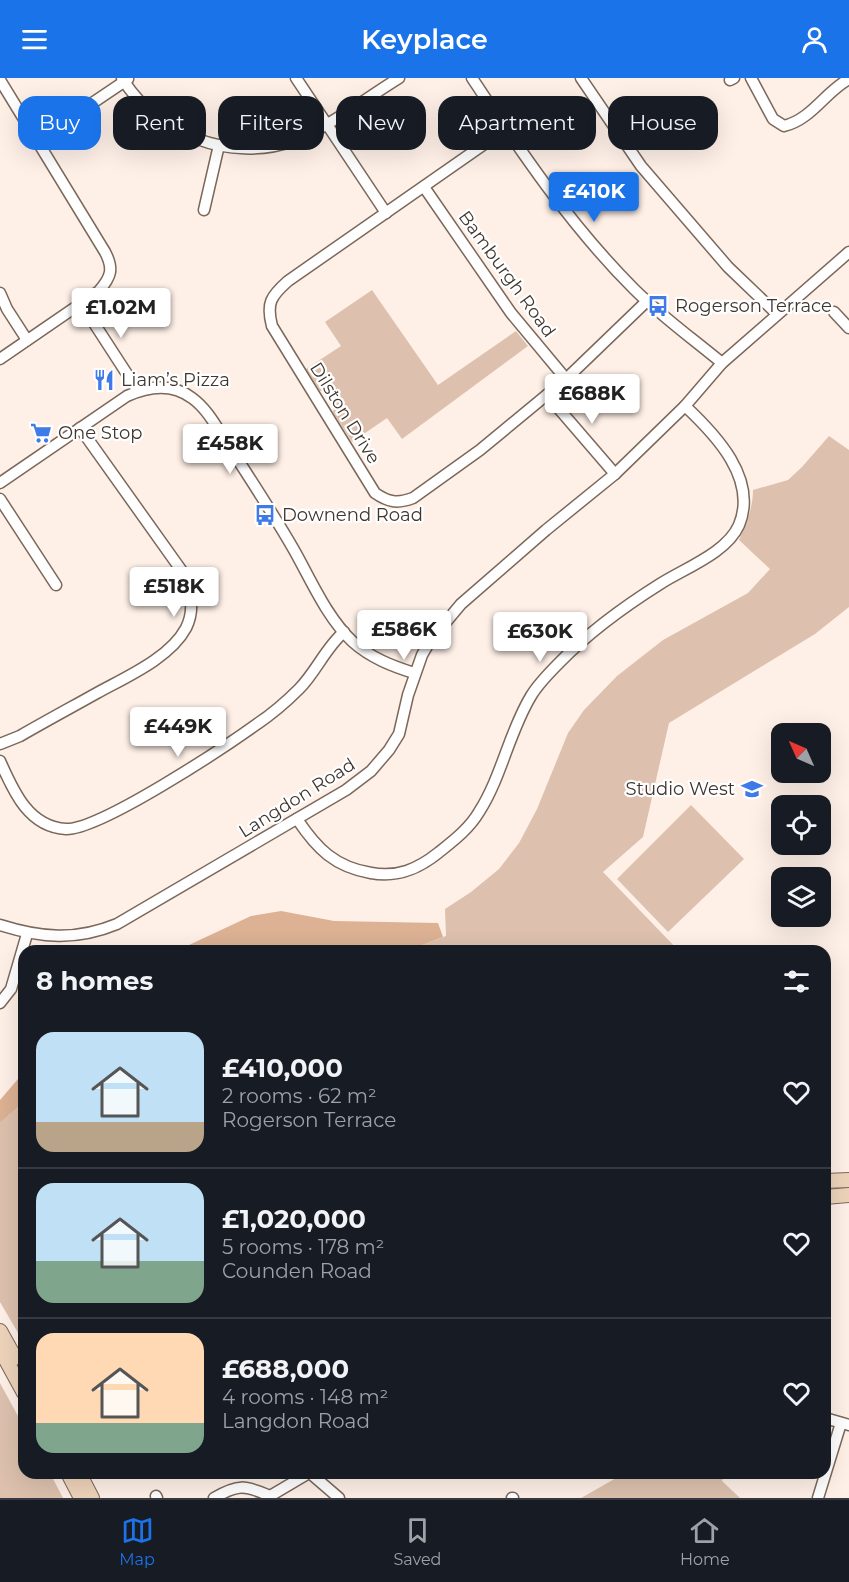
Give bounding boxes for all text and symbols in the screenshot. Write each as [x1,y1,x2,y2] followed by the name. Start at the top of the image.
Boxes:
[18,23,51,56] icon: menu
[361,23,488,56] text: Keyplace
[798,23,831,56] icon: person
[18,96,101,150] chip: Buy
[113,96,206,150] chip: Rent
[218,96,324,150] chip: Filters
[336,96,426,150] chip: New
[438,96,596,150] chip: Apartment
[608,96,718,150] chip: House
[552,172,636,223] pin: £410K
[563,179,625,203] text: £410K
[454,207,560,341] street label: Bamburgh Road
[72,288,170,339] pin: £1.02M
[646,294,670,318] bus stop icon: Rogerson Terrace
[86,295,156,319] text: £1.02M
[675,295,832,317] place label: Rogerson Terrace
[305,358,385,468] street label: Dilston Drive
[92,368,116,392] restaurant icon: Liam’s Pizza
[121,369,230,391] place label: Liam’s Pizza
[550,374,634,425] pin: £688K
[559,381,625,405] text: £688K
[29,421,53,445] supermarket icon: One Stop
[58,422,142,444] place label: One Stop
[188,424,272,475] pin: £458K
[197,431,263,455] text: £458K
[253,503,277,527] bus stop icon: Downend Road
[282,504,423,526] place label: Downend Road
[132,567,216,618] pin: £518K
[144,574,204,598] text: £518K
[362,610,446,661] pin: £586K
[498,612,582,663] pin: £630K
[371,617,437,641] text: £586K
[507,619,573,643] text: £630K
[136,707,220,758] pin: £449K
[144,714,212,738] text: £449K
[771,723,831,783] north arrow
[771,723,831,927] map controls
[235,753,359,843] street label: Langdon Road
[740,777,764,801] school or university icon: Studio West
[626,778,735,800] place label: Studio West
[771,795,831,855] button: locate
[771,867,831,927] button: layers
[36,965,153,997] text: 8 homes
[780,965,813,998] icon: filters
[222,1052,343,1084] text: £410,000
[84,1056,156,1128] icon: home
[780,1076,813,1109] icon: heart
[222,1084,377,1108] text: 2 rooms · 62 m²
[222,1108,396,1132] text: Rogerson Terrace
[222,1203,366,1235] text: £1,020,000
[84,1207,156,1279] icon: home
[780,1227,813,1260] icon: heart
[222,1235,384,1259] text: 5 rooms · 178 m²
[222,1259,372,1283] text: Counden Road
[222,1353,349,1385] text: £688,000
[84,1357,156,1429] icon: home
[780,1377,813,1410] icon: heart
[222,1385,388,1409] text: 4 rooms · 148 m²
[222,1409,370,1433] text: Langdon Road
[119,1514,155,1569] tab: Map
[393,1514,441,1569] tab: Saved
[680,1514,730,1569] tab: Home

